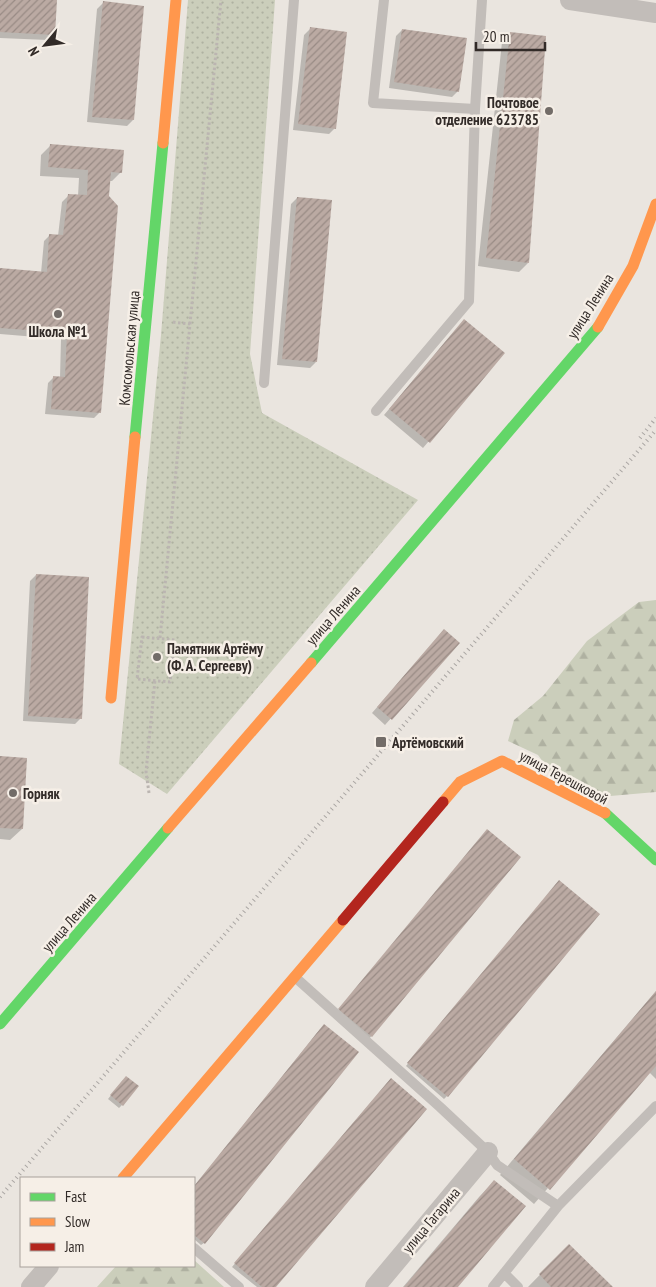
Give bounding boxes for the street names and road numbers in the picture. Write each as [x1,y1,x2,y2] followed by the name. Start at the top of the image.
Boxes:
[563,270,617,342] street label: улица Ленина
[115,290,143,406] street label: Комсомольская улица
[302,581,364,649] street label: улица Ленина
[516,746,612,808] street label: улица Терешковой
[38,888,100,956] street label: улица Ленина
[398,1183,464,1257] street label: улица Гагарина

